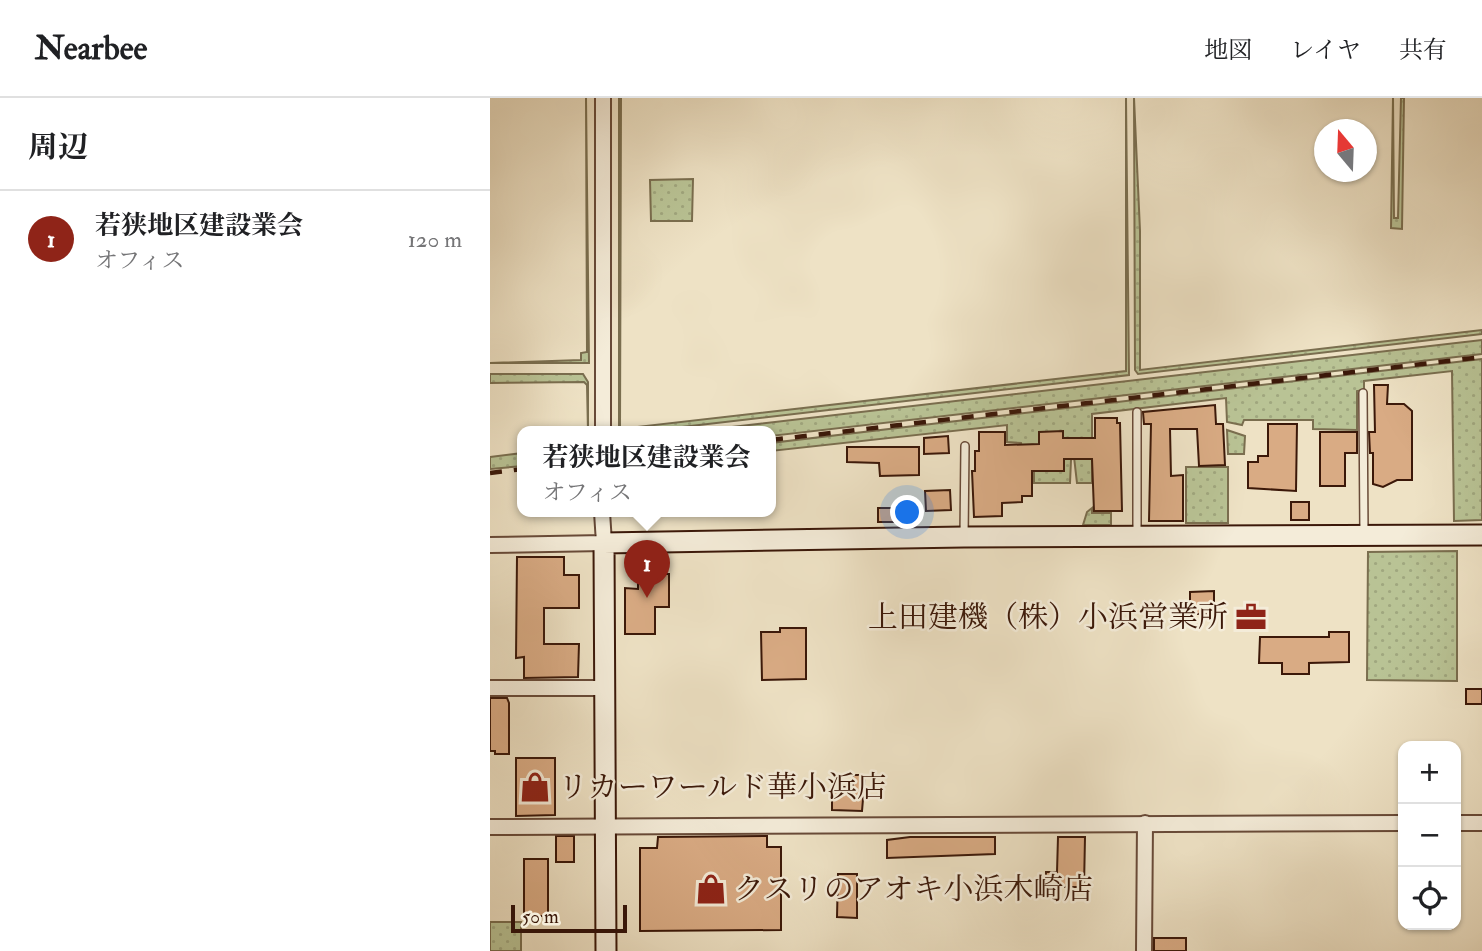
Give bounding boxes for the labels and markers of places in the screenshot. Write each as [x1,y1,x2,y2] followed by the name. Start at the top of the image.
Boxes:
[624,540,670,598] pin: 1
[868,599,1228,636] place label: 上田建機（株）小浜営業所
[1234,600,1268,634] office icon: 上田建機（株）小浜営業所
[558,769,887,806] place label: リカーワールド華小浜店
[518,770,552,804] shop icon: リカーワールド華小浜店
[734,871,1093,908] place label: クスリのアオキ小浜木崎店
[694,872,728,906] shop icon: クスリのアオキ小浜木崎店

